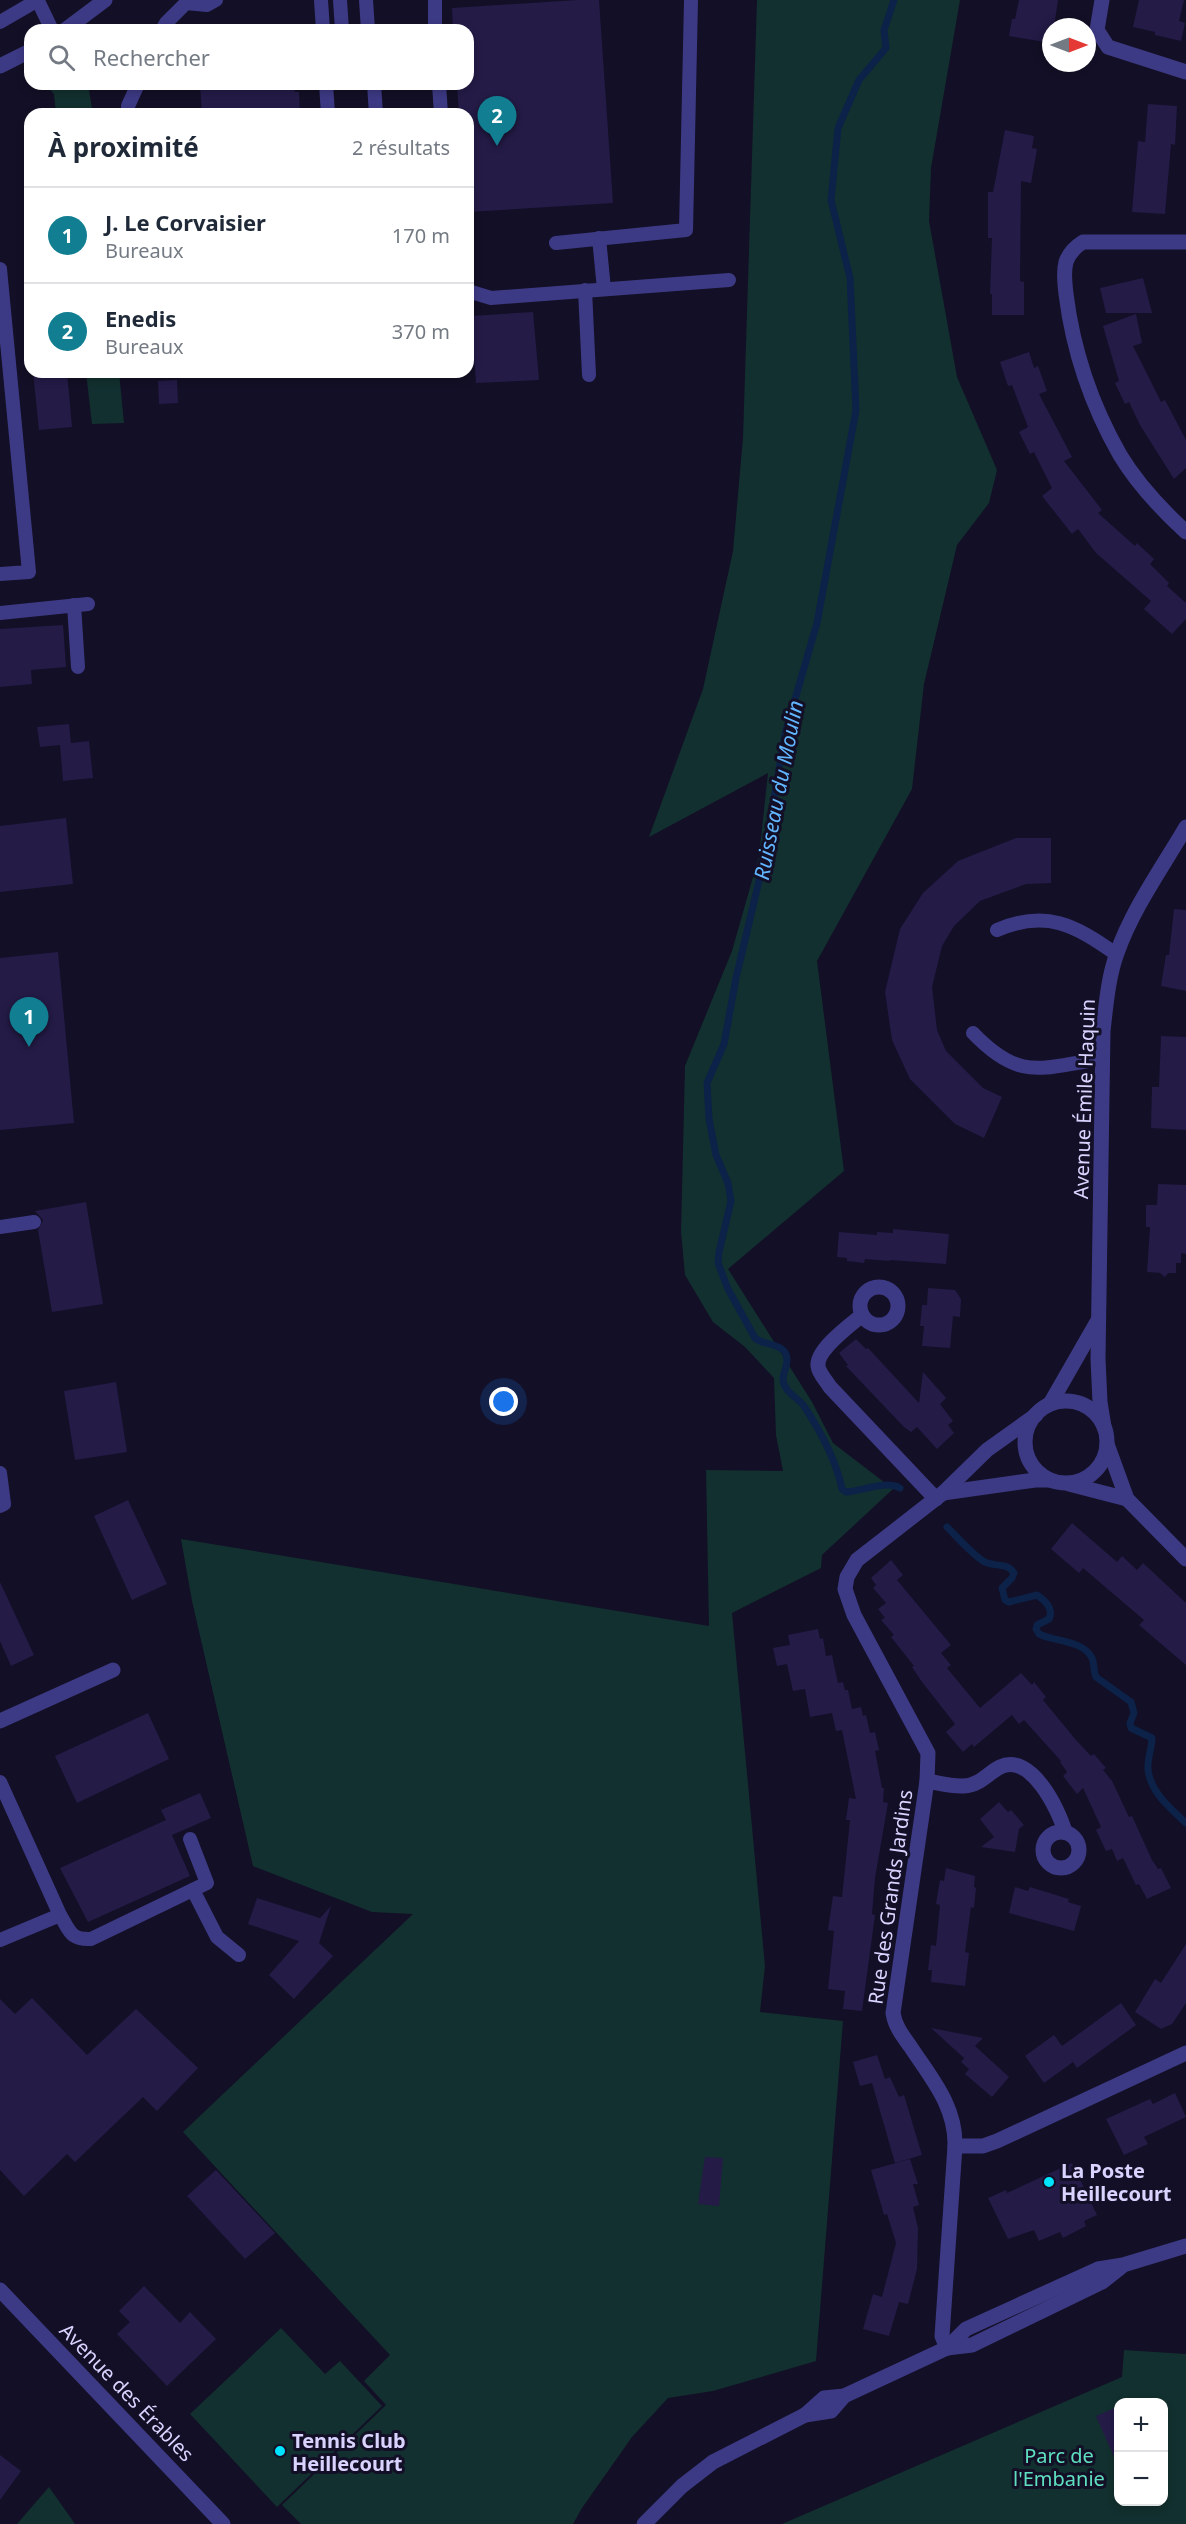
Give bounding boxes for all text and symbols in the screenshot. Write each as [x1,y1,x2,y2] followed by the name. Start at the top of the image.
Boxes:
[1042,18,1096,72] north arrow
[24,24,474,90] search box
[45,41,78,74] icon: search
[93,42,210,72] text: Rechercher
[478,96,516,146] pin: 2
[48,129,199,165] text: À proximité
[352,134,450,161] text: 2 résultats
[105,207,266,237] text: J. Le Corvaisier
[62,222,73,249] text: 1
[392,222,450,249] text: 170 m
[105,237,184,264] text: Bureaux
[105,303,176,333] text: Enedis
[62,318,73,345] text: 2
[392,318,450,345] text: 370 m
[105,333,184,360] text: Bureaux
[747,698,809,882] water label: Ruisseau du Moulin
[9,998,48,1047] pin: 1
[1067,998,1101,1200] street label: Avenue Émile Haquin
[489,1387,518,1416] your location
[862,1788,918,2006] street label: Rue des Grands Jardins
[1061,2157,1172,2207] place label: La Poste Heillecourt
[1042,2175,1056,2189] marker: La Poste Heillecourt
[54,2317,200,2467] street label: Avenue des Érables
[1114,2398,1168,2506] map controls
[1114,2398,1168,2452] button: +
[292,2427,406,2477] place label: Tennis Club Heillecourt
[1013,2442,1105,2492] park label: Parc de l'Embanie
[273,2444,287,2458] marker: Tennis Club Heillecourt
[1114,2452,1168,2506] button: −

